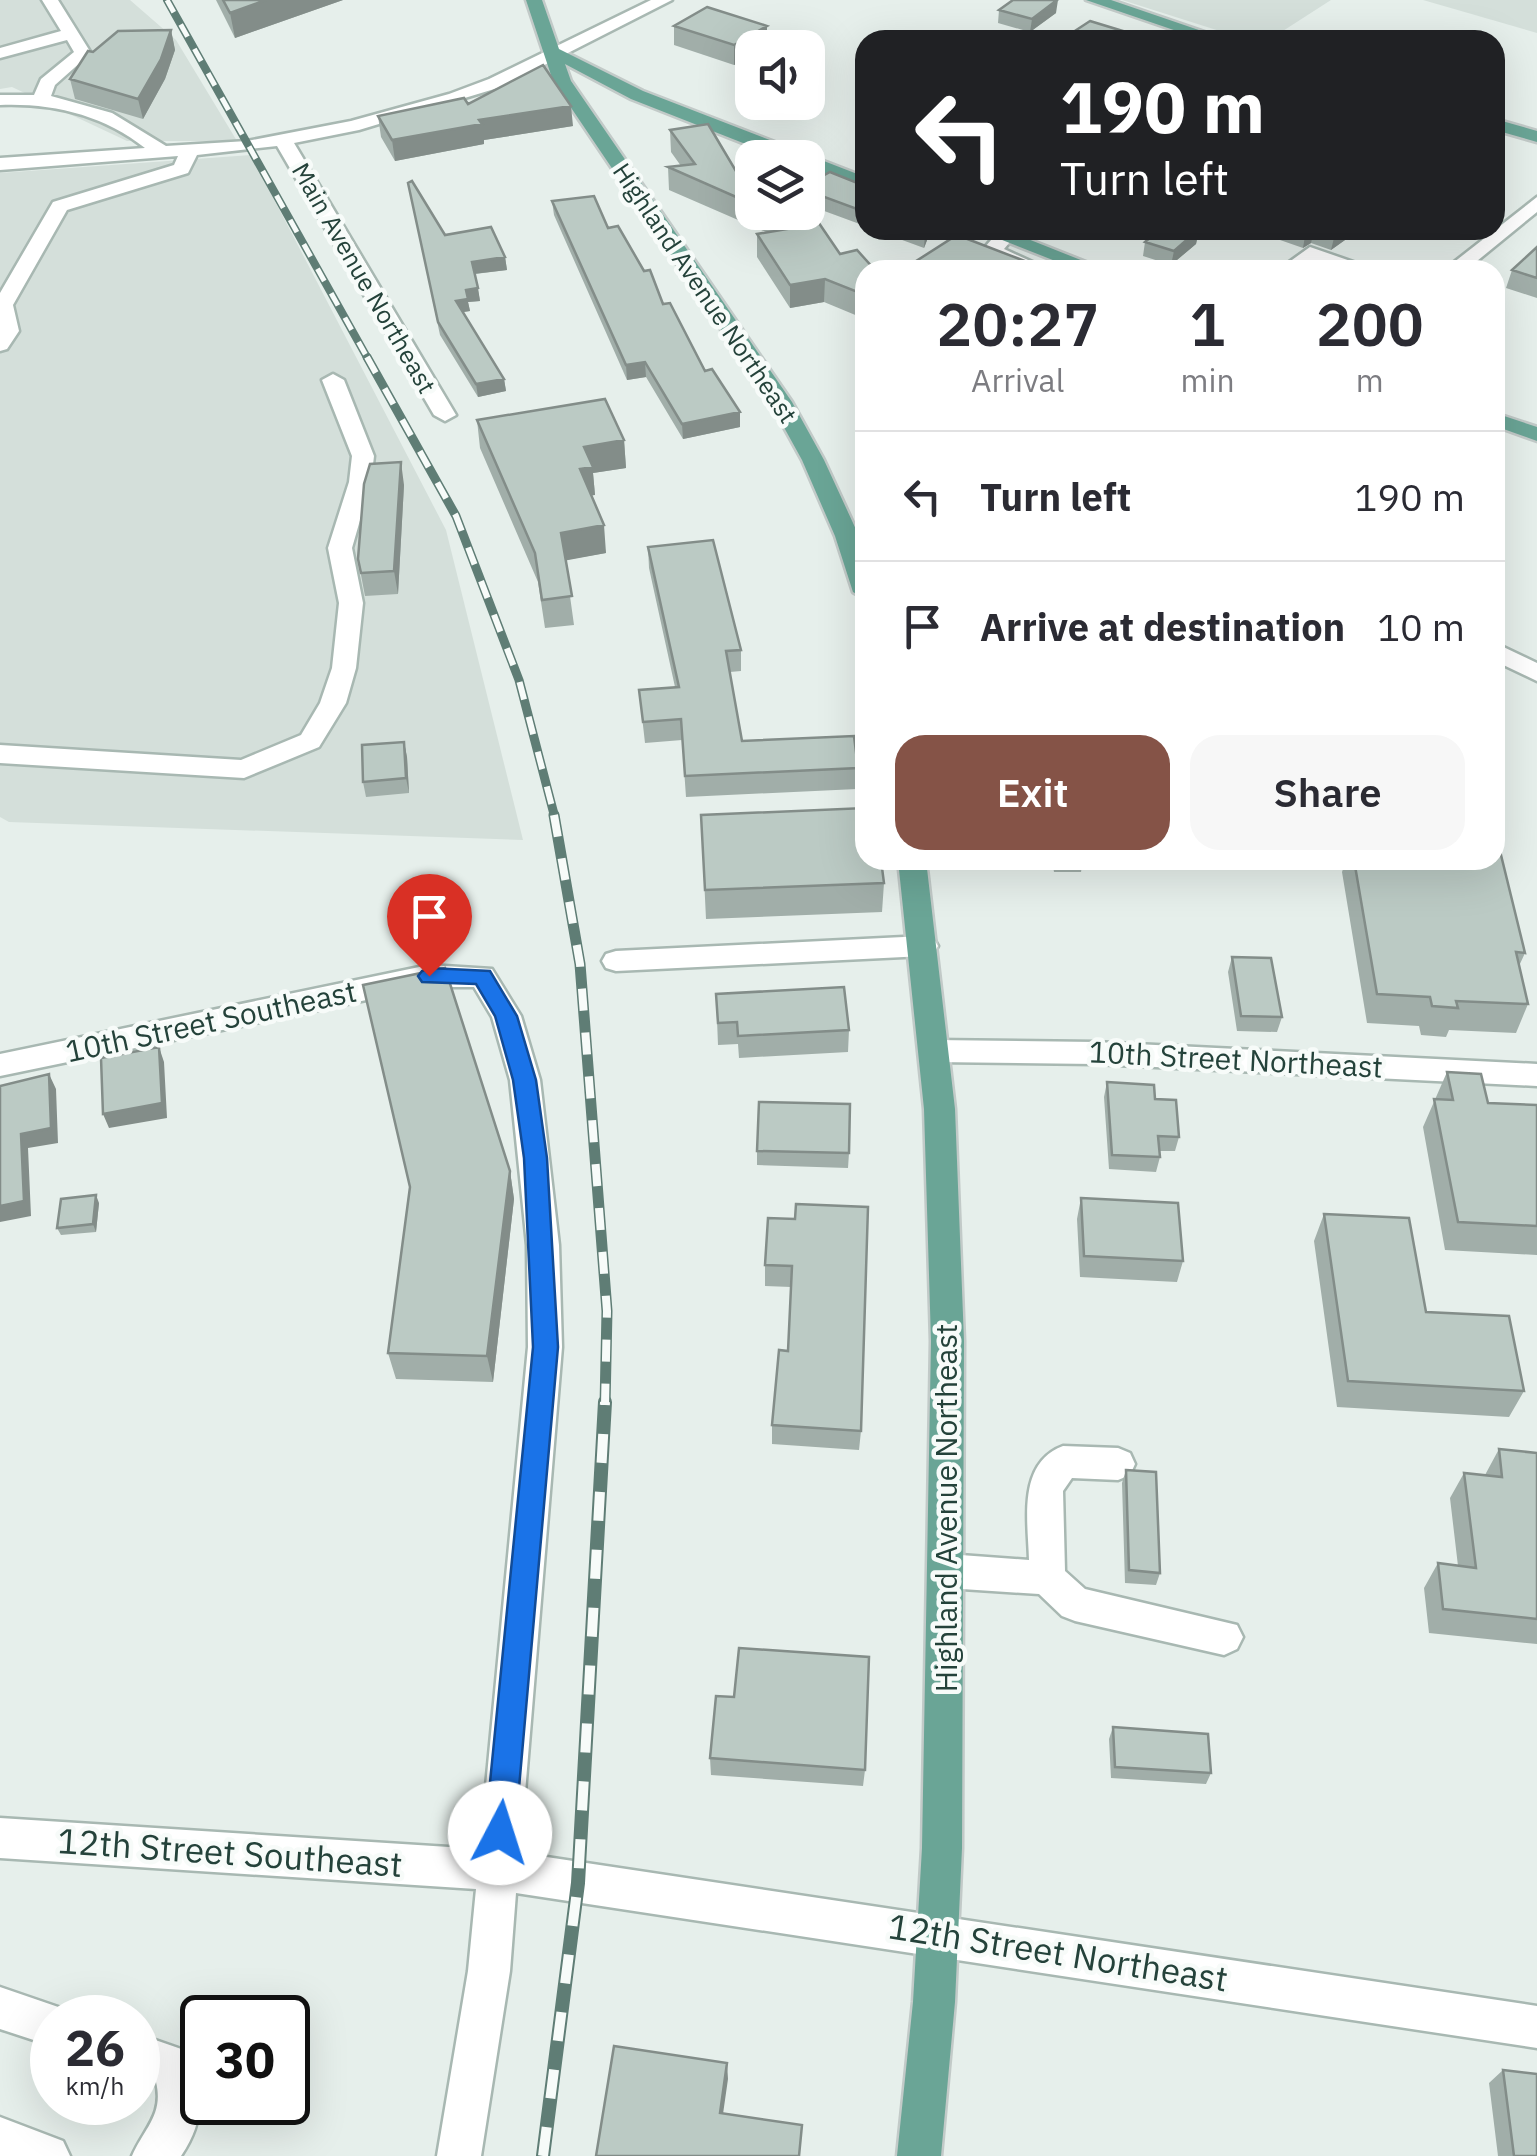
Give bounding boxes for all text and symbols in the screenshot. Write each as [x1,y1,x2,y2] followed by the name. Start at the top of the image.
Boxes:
[735,30,825,230] map controls
[735,30,825,120] button: sound
[1060,61,1265,152] text: 190 m
[895,70,1025,200] icon: left
[735,140,825,230] button: layers
[1060,149,1229,207] text: Turn left
[285,156,444,399] street label: Main Avenue Northeast
[606,156,805,429] street label: Highland Avenue Northeast
[936,284,1099,363] text: 20:27
[1190,284,1226,363] text: 1
[1316,284,1424,363] text: 200
[971,359,1064,401] text: Arrival
[1180,359,1235,401] text: min
[1356,359,1384,401] text: m
[895,469,950,524] icon: left
[980,472,1131,521] text: Turn left
[1354,472,1465,521] text: 190 m
[895,599,950,654] icon: arrive
[980,602,1345,651] text: Arrive at destination
[1377,602,1465,651] text: 10 m
[895,735,1170,850] button: Exit
[1190,735,1465,850] button: Share
[387,874,472,977] pin
[402,889,457,944] icon: arrive
[62,971,360,1070] street label: 10th Street Southeast
[1088,1031,1384,1086] street label: 10th Street Northeast
[926,1324,965,1692] street label: Highland Avenue Northeast
[448,1781,552,1885] position arrow
[56,1817,404,1887] street label: 12th Street Southeast
[885,1902,1231,2002] street label: 12th Street Northeast
[180,1995,310,2125] speed limit sign: 30
[65,2015,125,2080] text: 26
[66,2069,124,2102] text: km/h

